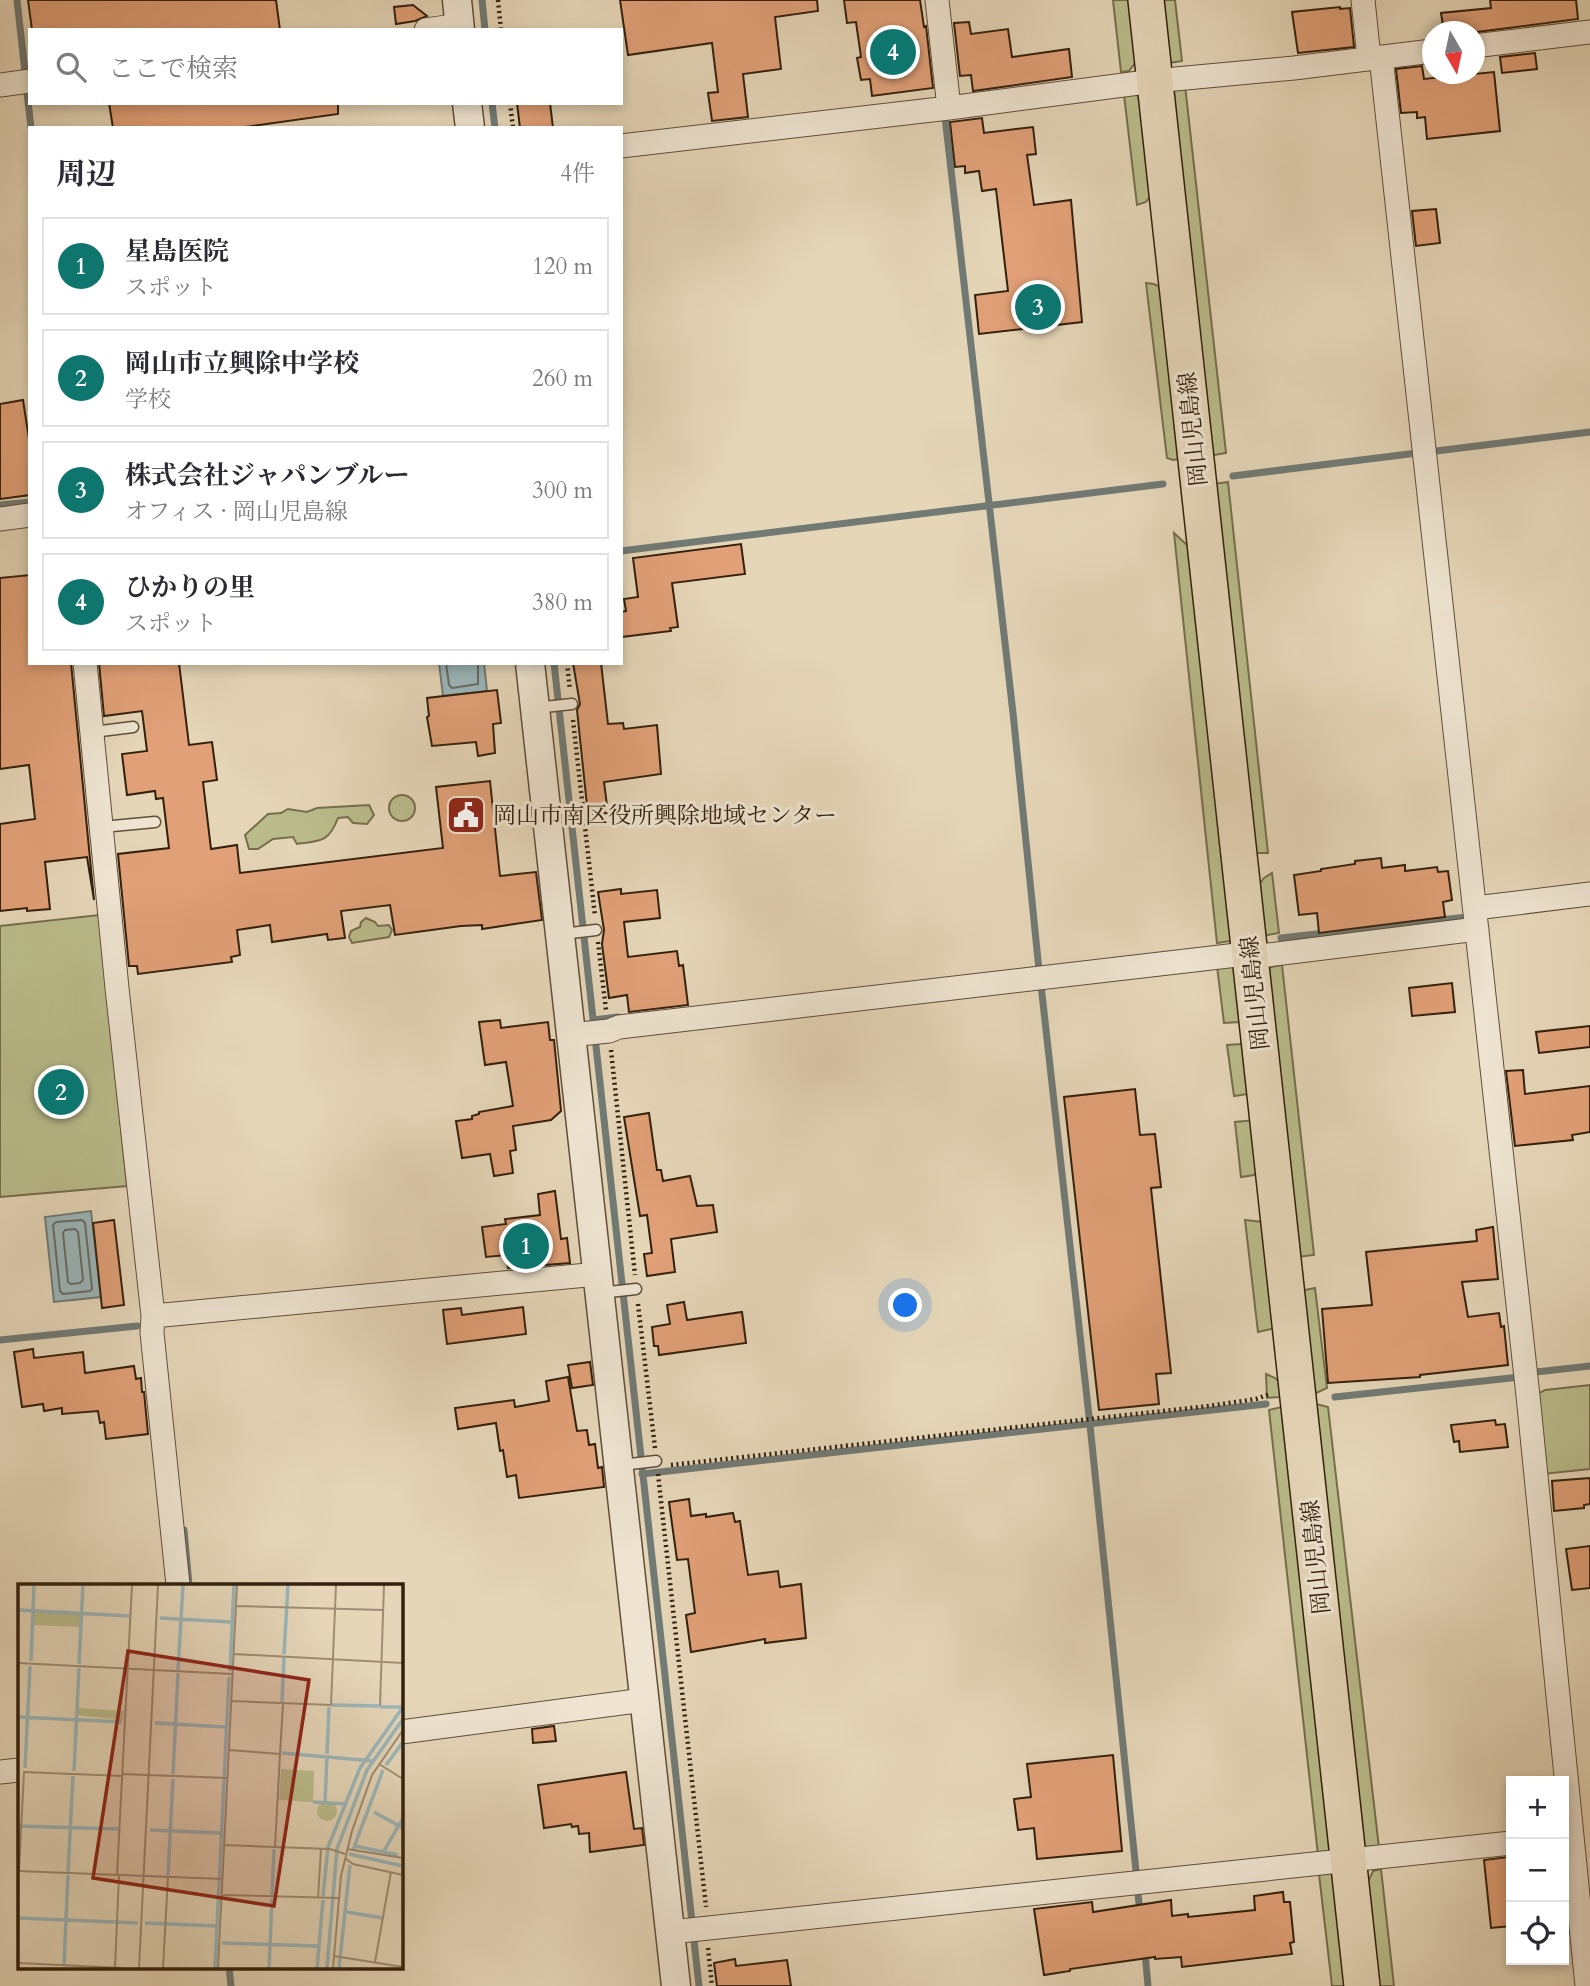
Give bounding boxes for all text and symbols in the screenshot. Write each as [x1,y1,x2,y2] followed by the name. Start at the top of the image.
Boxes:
[1422,21,1485,84] north arrow
[870,26,916,78] pin: 4
[28,28,623,105] search box
[52,48,90,86] icon: search
[108,51,238,86] text: ここで検索
[56,154,116,195] text: 周辺
[560,158,595,189] text: 4件
[125,234,229,269] text: 星島医院
[75,251,87,282] text: 1
[532,251,593,282] text: 120 m
[125,272,217,303] text: スポット
[1015,281,1061,333] pin: 3
[125,346,359,381] text: 岡山市立興除中学校
[75,363,87,394] text: 2
[532,363,593,394] text: 260 m
[1172,370,1214,488] street label: 岡山児島線
[125,384,171,415] text: 学校
[125,458,409,493] text: 株式会社ジャパンブルー
[75,475,87,506] text: 3
[532,475,593,506] text: 300 m
[125,496,348,527] text: オフィス · 岡山児島線
[125,570,255,605] text: ひかりの里
[75,587,87,618] text: 4
[532,587,593,618] text: 380 m
[125,608,217,639] text: スポット
[445,794,487,836] public building icon: 岡山市南区役所興除地域センター
[493,800,837,831] place label: 岡山市南区役所興除地域センター
[1234,934,1276,1052] street label: 岡山児島線
[38,1066,84,1118] pin: 2
[503,1220,549,1272] pin: 1
[888,1288,922,1322] your location
[1295,1498,1337,1616] street label: 岡山児島線
[18,1584,402,1968] inset map
[1506,1776,1569,1965] map controls
[1506,1776,1569,1839] button: +
[1506,1839,1569,1902] button: −
[1506,1902,1569,1965] button: locate

